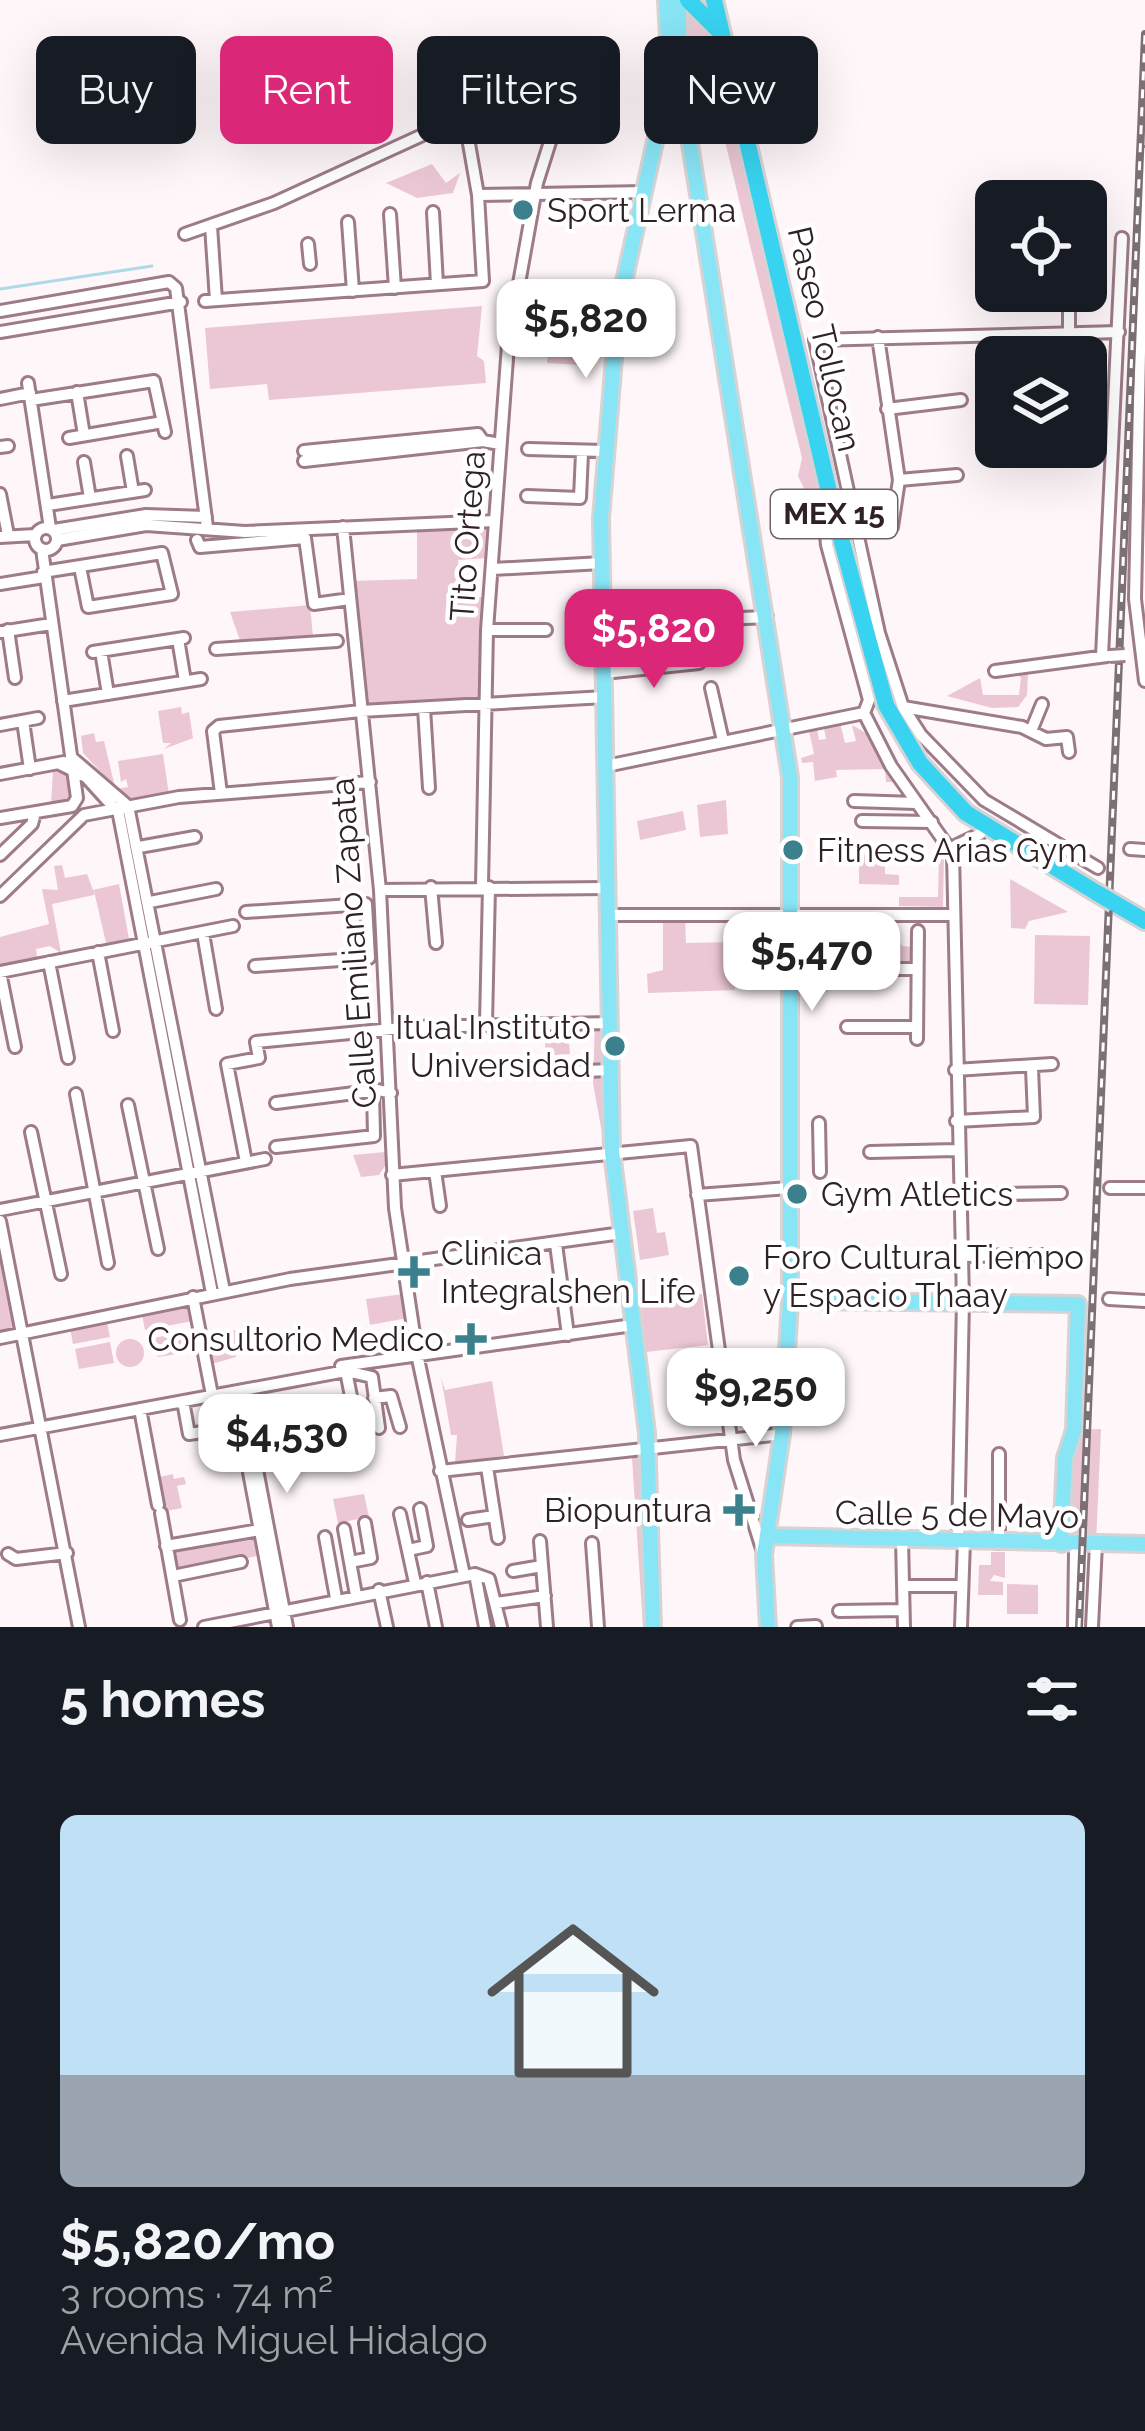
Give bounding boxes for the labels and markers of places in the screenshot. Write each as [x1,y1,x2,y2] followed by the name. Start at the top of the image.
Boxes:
[547,191,736,230] place label: Sport Lerma
[510,197,536,223] marker: Sport Lerma
[488,279,684,381] pin: $5,820
[556,589,752,691] pin: $5,820
[817,831,1088,870] place label: Fitness Arias Gym
[780,837,806,863] marker: Fitness Arias Gym
[714,912,910,1014] pin: $5,470
[395,1008,591,1085] place label: Itual Instituto Universidad
[602,1033,628,1059] marker: Itual Instituto Universidad
[821,1175,1013,1214] place label: Gym Atletics
[784,1181,810,1207] marker: Gym Atletics
[441,1234,696,1311] place label: Clinica Integralshen Life
[763,1238,1084,1315] place label: Foro Cultural Tiempo y Espacio Thaay
[398,1256,430,1288] marker: Clinica Integralshen Life
[726,1263,752,1289] marker: Foro Cultural Tiempo y Espacio Thaay
[147,1320,444,1359] place label: Consultorio Medico
[455,1323,487,1355] marker: Consultorio Medico
[658,1348,854,1450] pin: $9,250
[189,1394,385,1496] pin: $4,530
[544,1491,712,1530] place label: Biopuntura
[723,1494,755,1526] marker: Biopuntura

